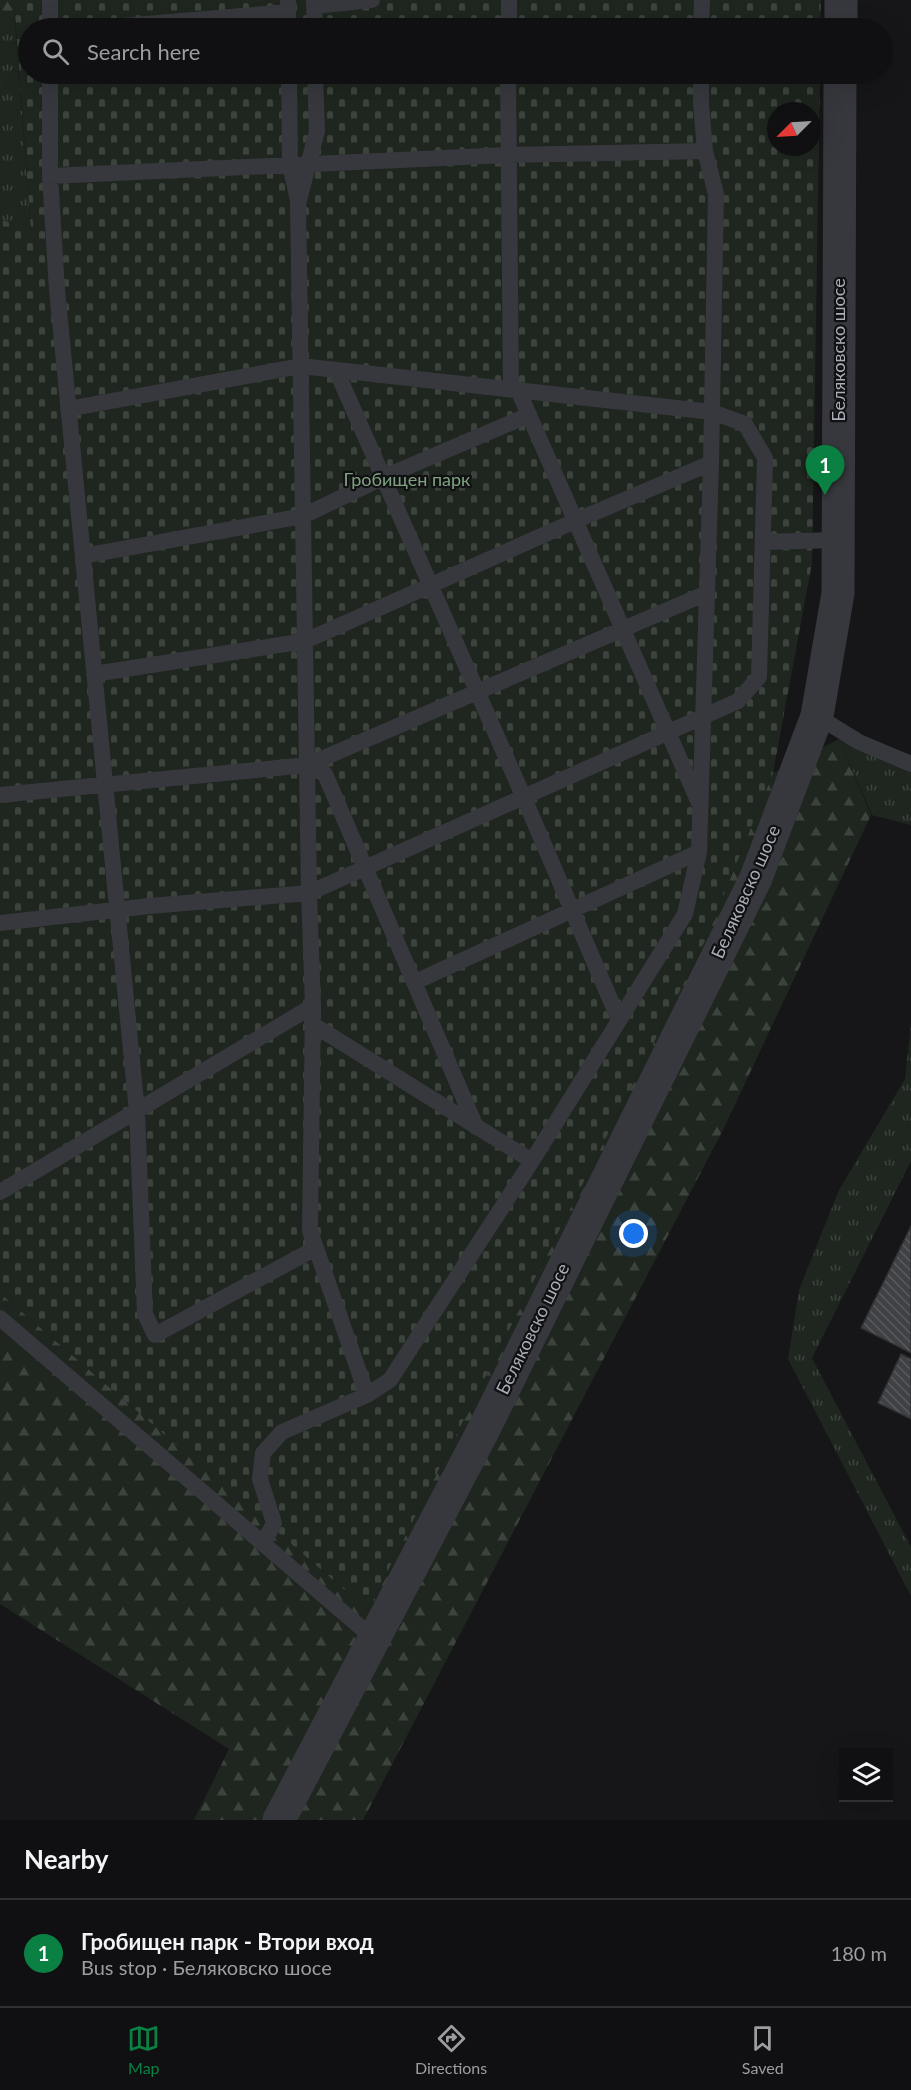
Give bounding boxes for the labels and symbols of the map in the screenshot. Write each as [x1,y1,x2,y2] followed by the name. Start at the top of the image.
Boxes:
[767,102,821,156] north arrow
[827,278,849,422] street label: Беляковско шосе
[806,446,844,495] pin: 1
[344,468,471,490] park label: Гробищен парк
[706,822,784,962] street label: Беляковско шосе
[619,1219,648,1248] your location
[491,1259,573,1398] street label: Беляковско шосе

